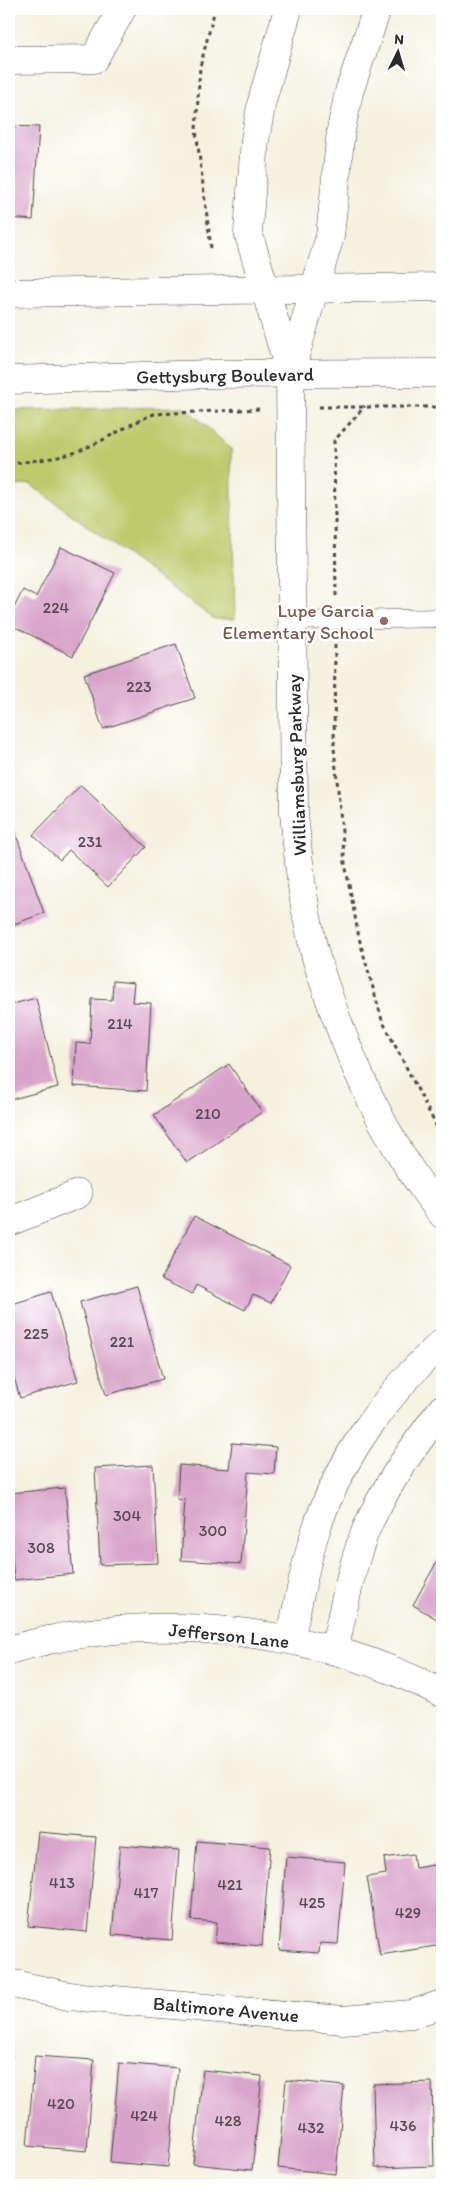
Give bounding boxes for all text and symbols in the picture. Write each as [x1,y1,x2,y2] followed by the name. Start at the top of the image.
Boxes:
[374,28,424,78] north arrow
[394,31,405,48] text: N
[136,362,315,389] street label: Gettysburg Boulevard
[43,598,70,617] house number: 224
[222,599,375,644] place label: Lupe Garcia Elementary School
[378,615,390,627] marker: Lupe Garcia Elementary School
[282,674,311,856] street label: Williamsburg Parkway
[126,677,152,696] house number: 223
[78,832,103,851] house number: 231
[107,1014,133,1033] house number: 214
[195,1104,221,1123] house number: 210
[23,1324,49,1343] house number: 225
[110,1332,135,1351] house number: 221
[113,1506,141,1525] house number: 304
[199,1521,227,1540] house number: 300
[27,1538,55,1557] house number: 308
[167,1618,290,1653] street label: Jefferson Lane
[49,1873,75,1892] house number: 413
[217,1875,243,1894] house number: 421
[134,1883,159,1902] house number: 417
[299,1893,325,1912] house number: 425
[395,1903,421,1922] house number: 429
[152,1992,300,2027] street label: Baltimore Avenue
[47,2094,75,2113] house number: 420
[130,2106,158,2125] house number: 424
[215,2111,242,2130] house number: 428
[390,2116,416,2135] house number: 436
[298,2118,325,2137] house number: 432

